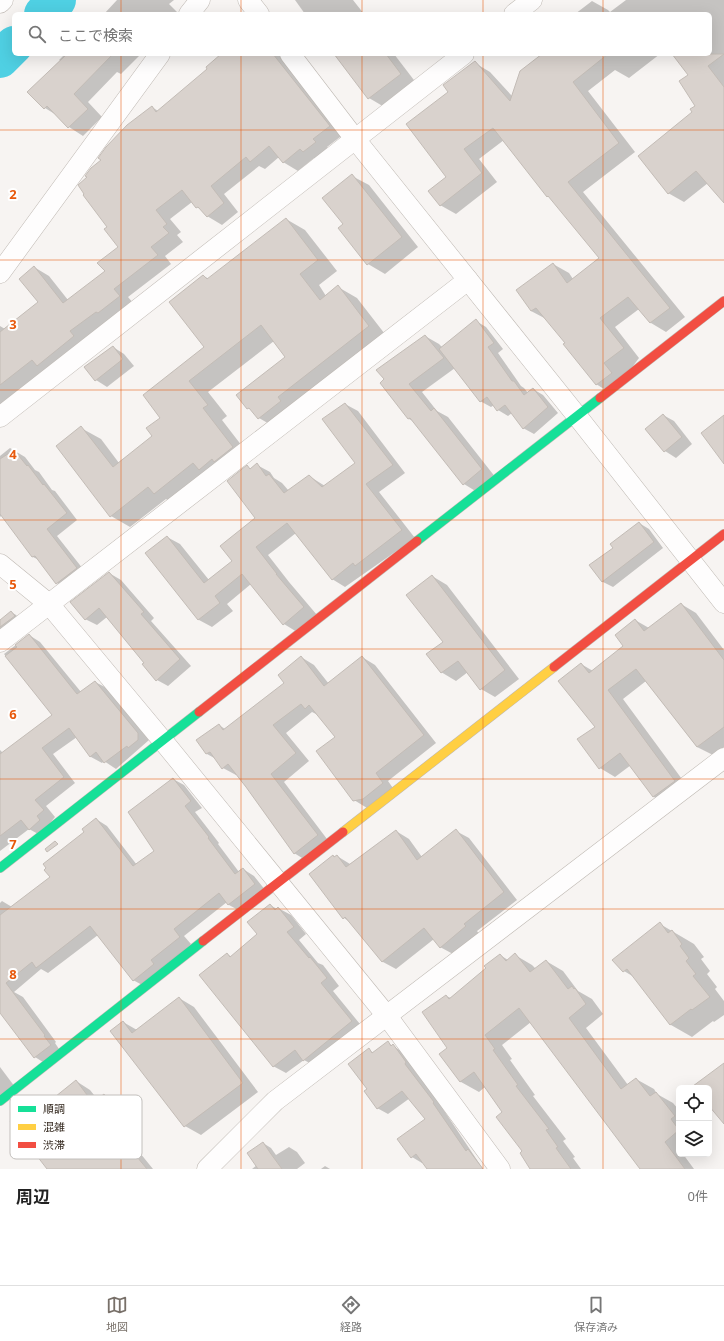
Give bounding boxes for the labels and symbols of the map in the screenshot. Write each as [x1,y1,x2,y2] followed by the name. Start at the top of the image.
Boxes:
[9,185,17,203] text: 2
[9,315,17,333] text: 3
[9,445,17,463] text: 4
[9,575,17,593] text: 5
[9,705,17,723] text: 6
[9,835,17,853] text: 7
[9,965,17,983] text: 8
[10,1095,142,1159] legend
[43,1101,65,1116] text: 順調
[43,1119,65,1134] text: 混雑
[43,1137,65,1152] text: 渋滞

